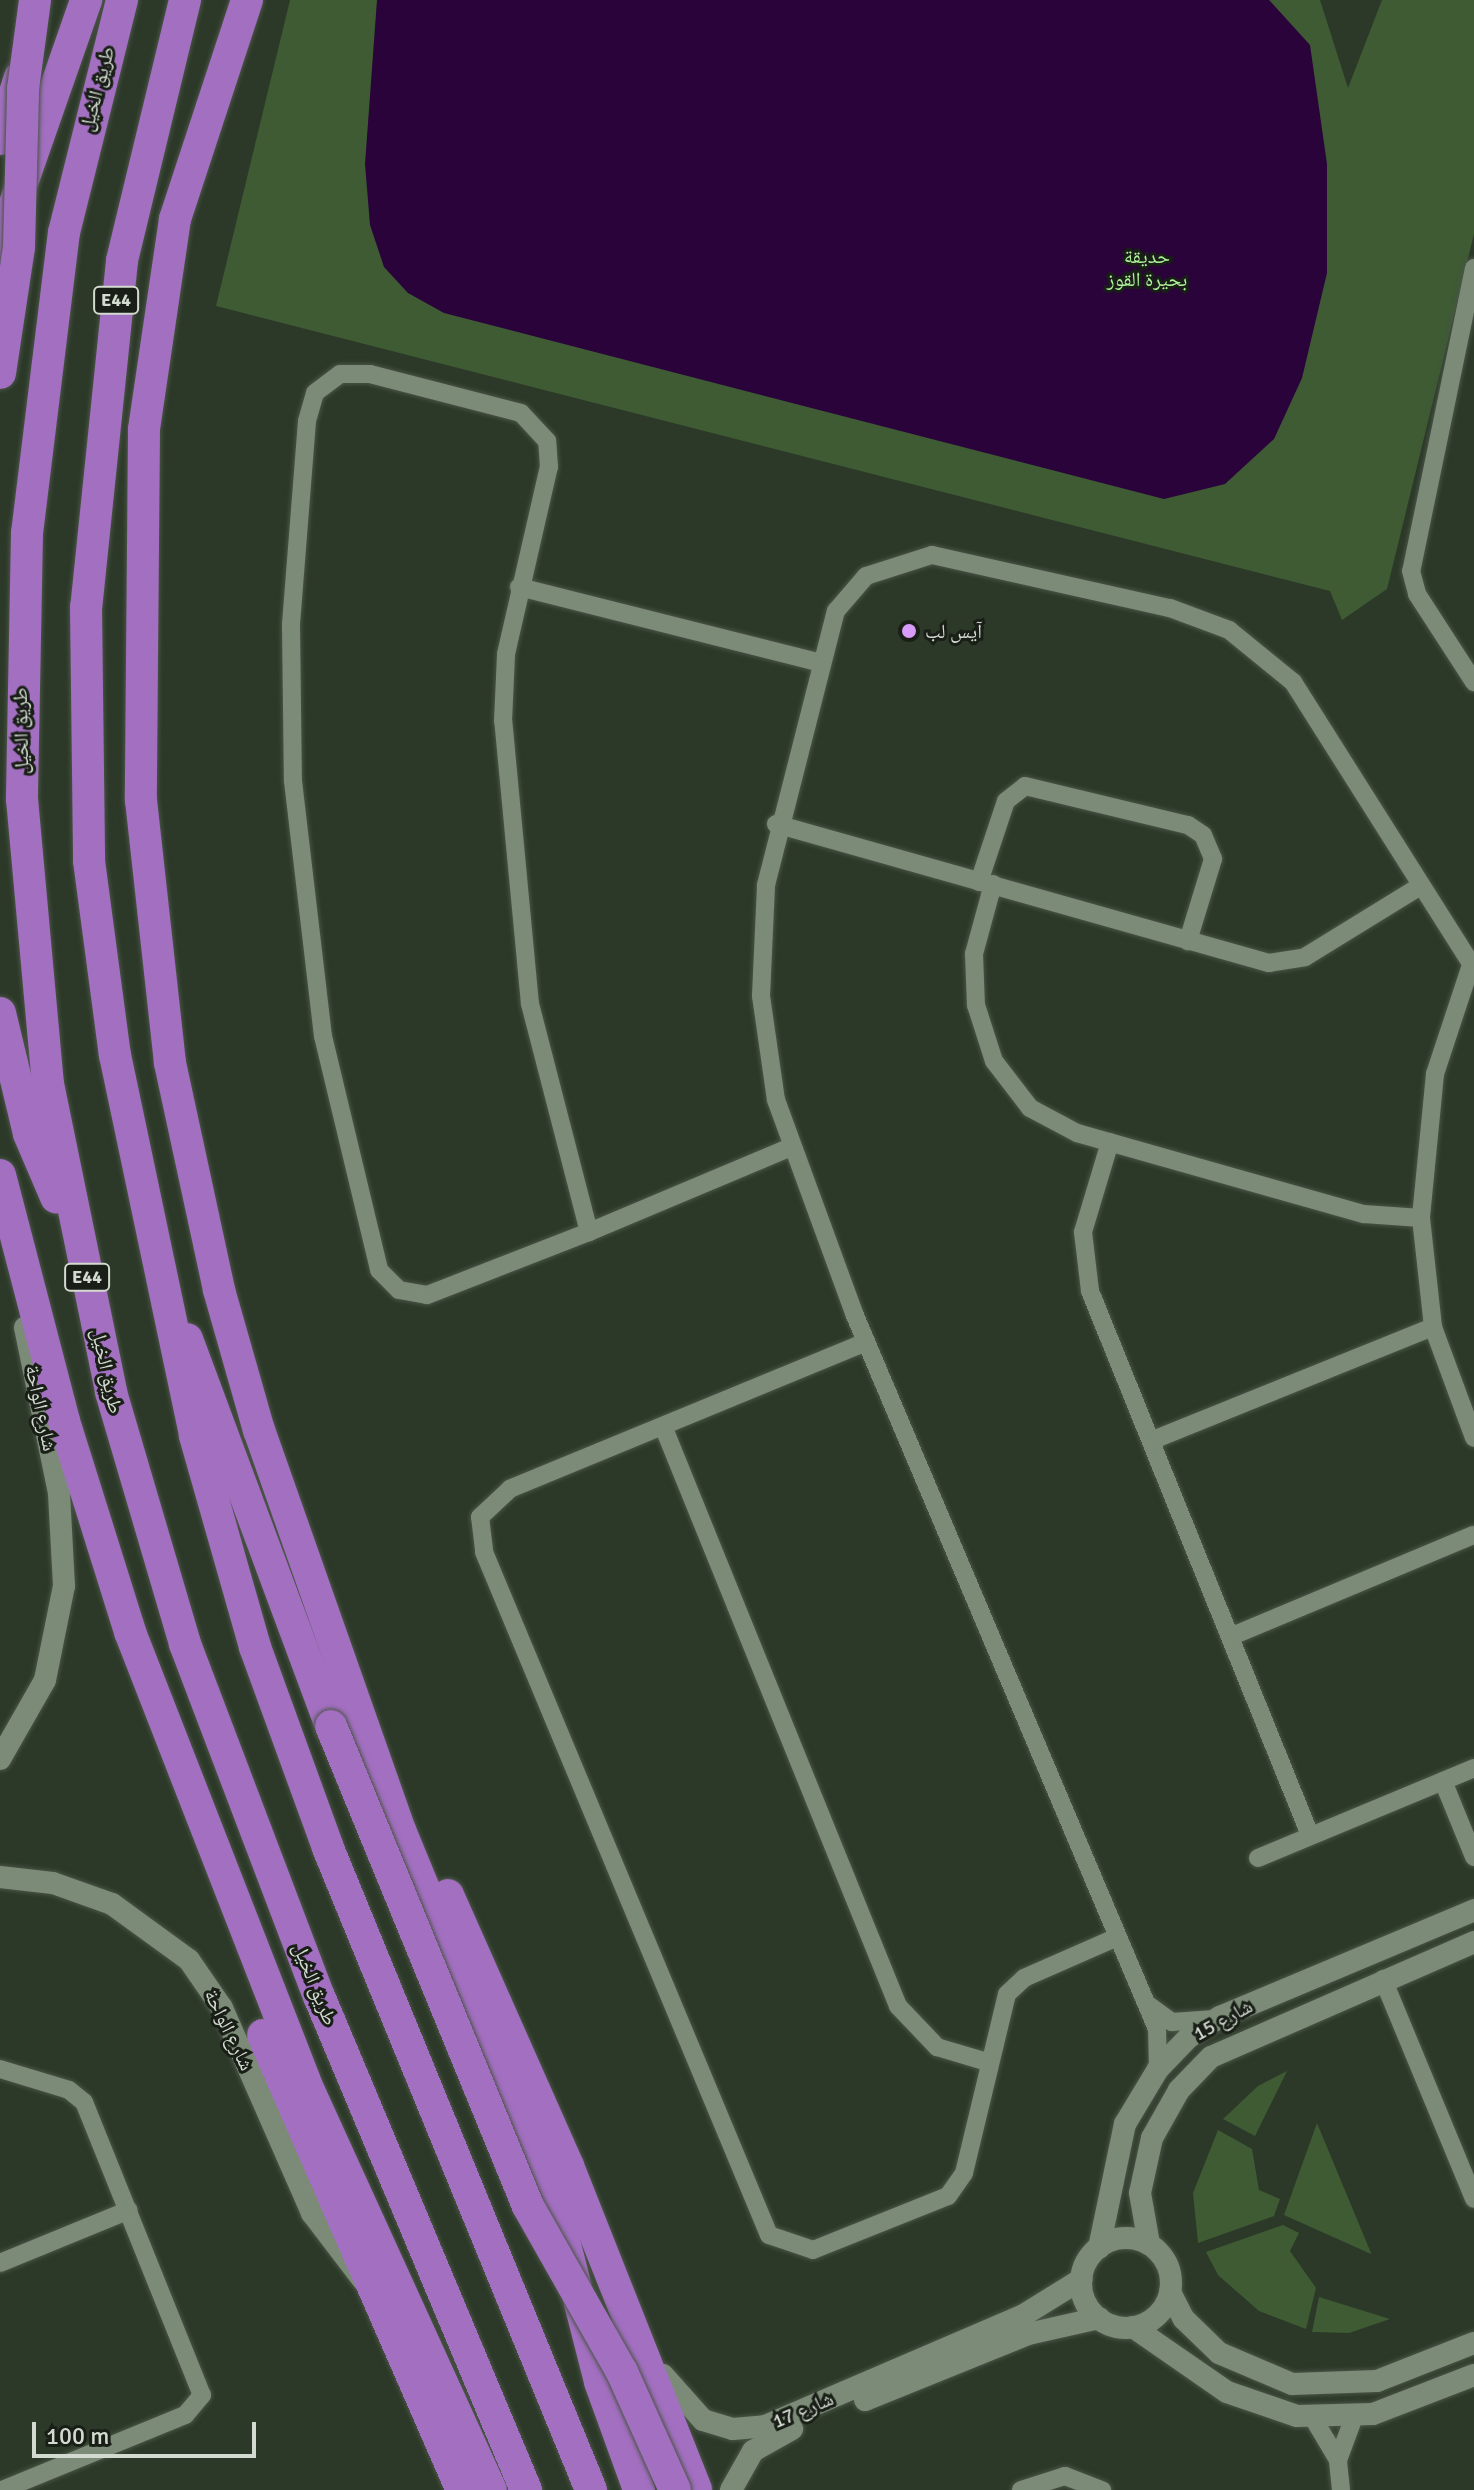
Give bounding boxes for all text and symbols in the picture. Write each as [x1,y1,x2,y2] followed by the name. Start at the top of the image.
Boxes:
[74,44,120,134] street label: طريق الخيل
[1107,245,1187,292] park label: حديقة بحيرة القوز
[92,286,140,314] road number: E44
[925,619,982,643] place label: آيس لب
[900,622,918,640] marker: آيس لب
[8,687,34,775] street label: طريق الخيل
[63,1263,111,1291] road number: E44
[86,1326,128,1416] street label: طريق الخيل
[20,1363,62,1453] street label: شارع الواحة
[288,1939,342,2029] street label: طريق الخيل
[199,1986,259,2074] street label: شارع الواحة
[1189,1994,1257,2046] street label: شارع 15
[769,2386,837,2434] street label: 17 شارع
[36,2406,260,2456] scale bar
[46,2421,109,2451] text: 100 m

